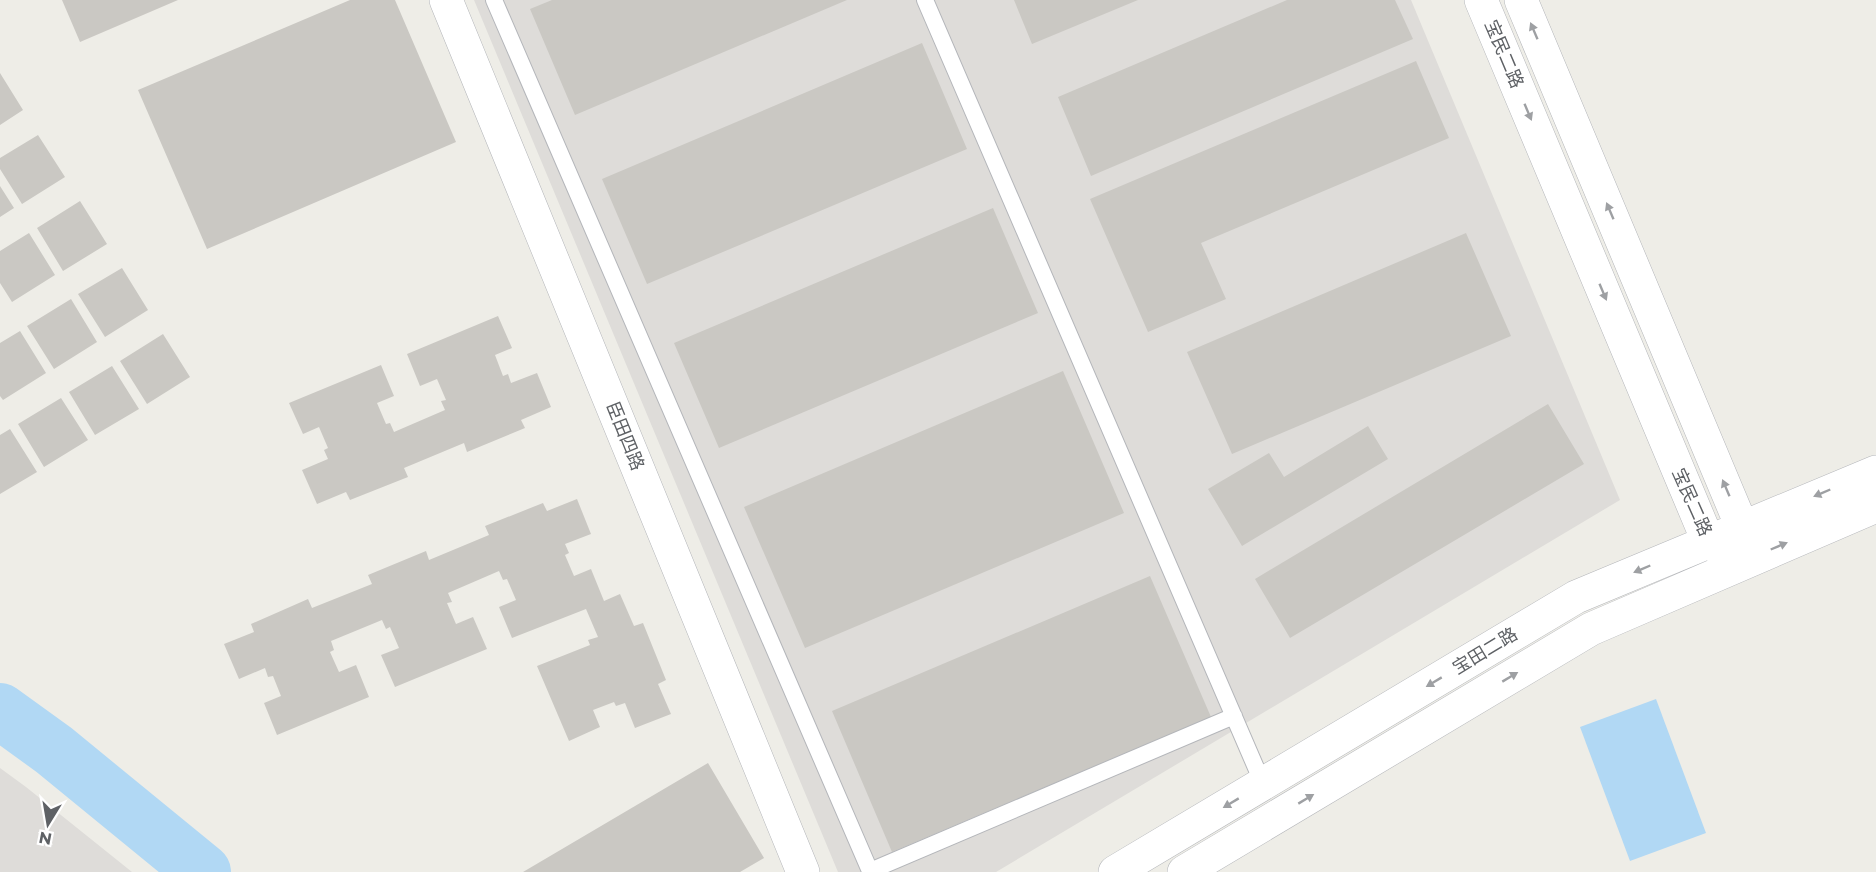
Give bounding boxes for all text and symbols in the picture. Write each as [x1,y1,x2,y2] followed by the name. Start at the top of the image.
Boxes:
[1480,17,1528,91] street label: 宝民二路
[1529,22,1538,40] one-way arrow
[1524,103,1533,121] one-way arrow
[1605,202,1614,220] one-way arrow
[1599,283,1608,301] one-way arrow
[601,399,649,473] street label: 臣田四路
[1667,465,1717,539] street label: 宝民二路
[1721,478,1731,496] one-way arrow
[1812,488,1830,498] one-way arrow
[1771,542,1788,551] one-way arrow
[1633,565,1651,574] one-way arrow
[1448,623,1522,679] street label: 宝田二路
[1502,672,1518,683] one-way arrow
[1426,676,1442,687] one-way arrow
[18,794,78,854] north arrow
[1298,794,1315,804] one-way arrow
[1223,798,1239,809] one-way arrow
[37,828,53,849] text: N

